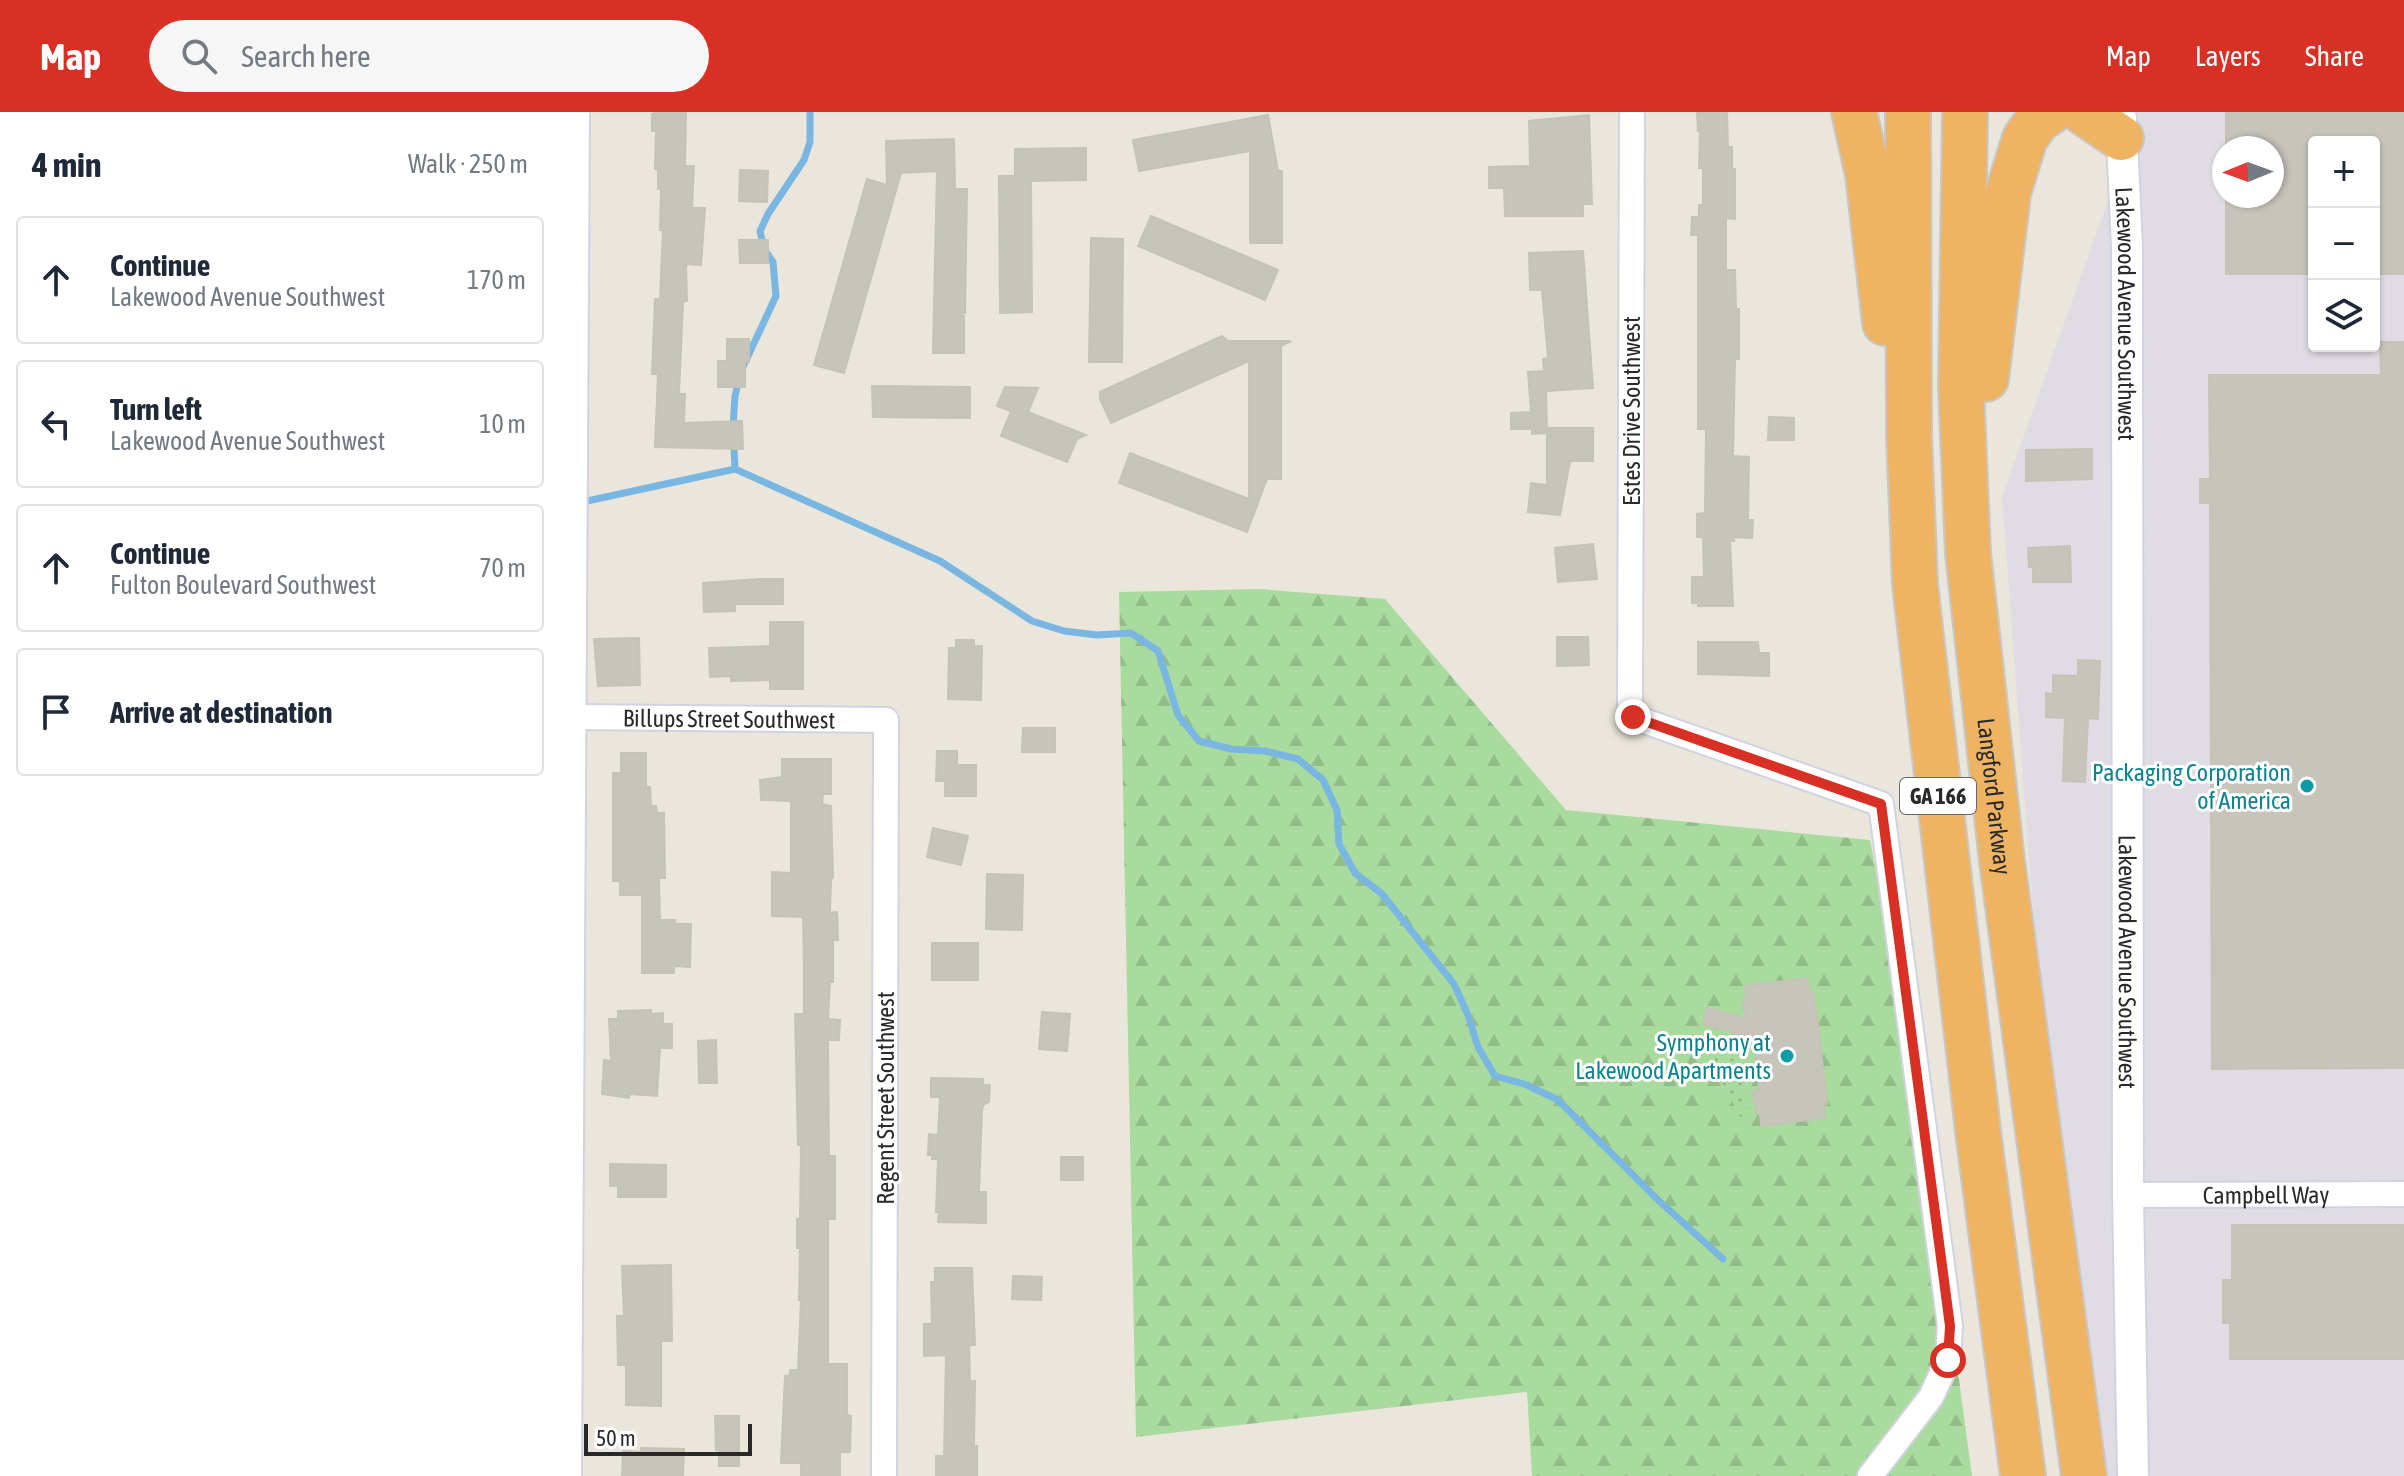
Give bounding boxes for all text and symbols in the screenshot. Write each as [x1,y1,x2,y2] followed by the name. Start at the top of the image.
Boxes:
[149,20,709,92] search box
[177,34,221,78] icon: search
[40,35,101,78] text: Map
[241,39,371,73] text: Search here
[2106,40,2151,72] text: Map
[2195,40,2261,72] text: Layers
[2305,40,2364,72] text: Share
[2212,136,2284,208] north arrow
[2308,136,2380,352] map controls
[2308,136,2380,208] button: +
[32,145,101,184] text: 4 min
[408,149,528,179] text: Walk · 250 m
[2111,186,2141,441] street label: Lakewood Avenue Southwest
[2308,208,2380,280] button: −
[110,248,210,282] text: Continue
[34,258,78,302] icon: ahead
[467,265,526,295] text: 170 m
[2308,280,2380,352] button: layers
[110,282,385,312] text: Lakewood Avenue Southwest
[1618,316,1645,506] street label: Estes Drive Southwest
[110,392,202,426] text: Turn left
[34,402,78,446] icon: left
[479,409,526,439] text: 10 m
[110,426,385,456] text: Lakewood Avenue Southwest
[110,536,210,570] text: Continue
[34,546,78,590] icon: ahead
[479,553,526,583] text: 70 m
[110,570,376,600] text: Fulton Boulevard Southwest
[34,690,78,734] icon: arrive
[110,695,332,729] text: Arrive at destination
[1615,699,1651,735] route end
[623,704,835,733] street label: Billups Street Southwest
[1973,717,2017,876] street label: Langford Parkway
[2092,759,2291,814] place label: Packaging Corporation of America
[2298,777,2316,795] marker: Packaging Corporation of America
[1900,778,1976,814] road number: GA 166
[2114,835,2141,1089] street label: Lakewood Avenue Southwest
[872,991,899,1205] street label: Regent Street Southwest
[1575,1029,1771,1084] place label: Symphony at Lakewood Apartments
[1778,1047,1796,1065] marker: Symphony at Lakewood Apartments
[2203,1181,2330,1208] street label: Campbell Way
[1930,1342,1966,1378] route start
[584,1420,752,1456] scale bar
[596,1425,636,1451] text: 50 m

